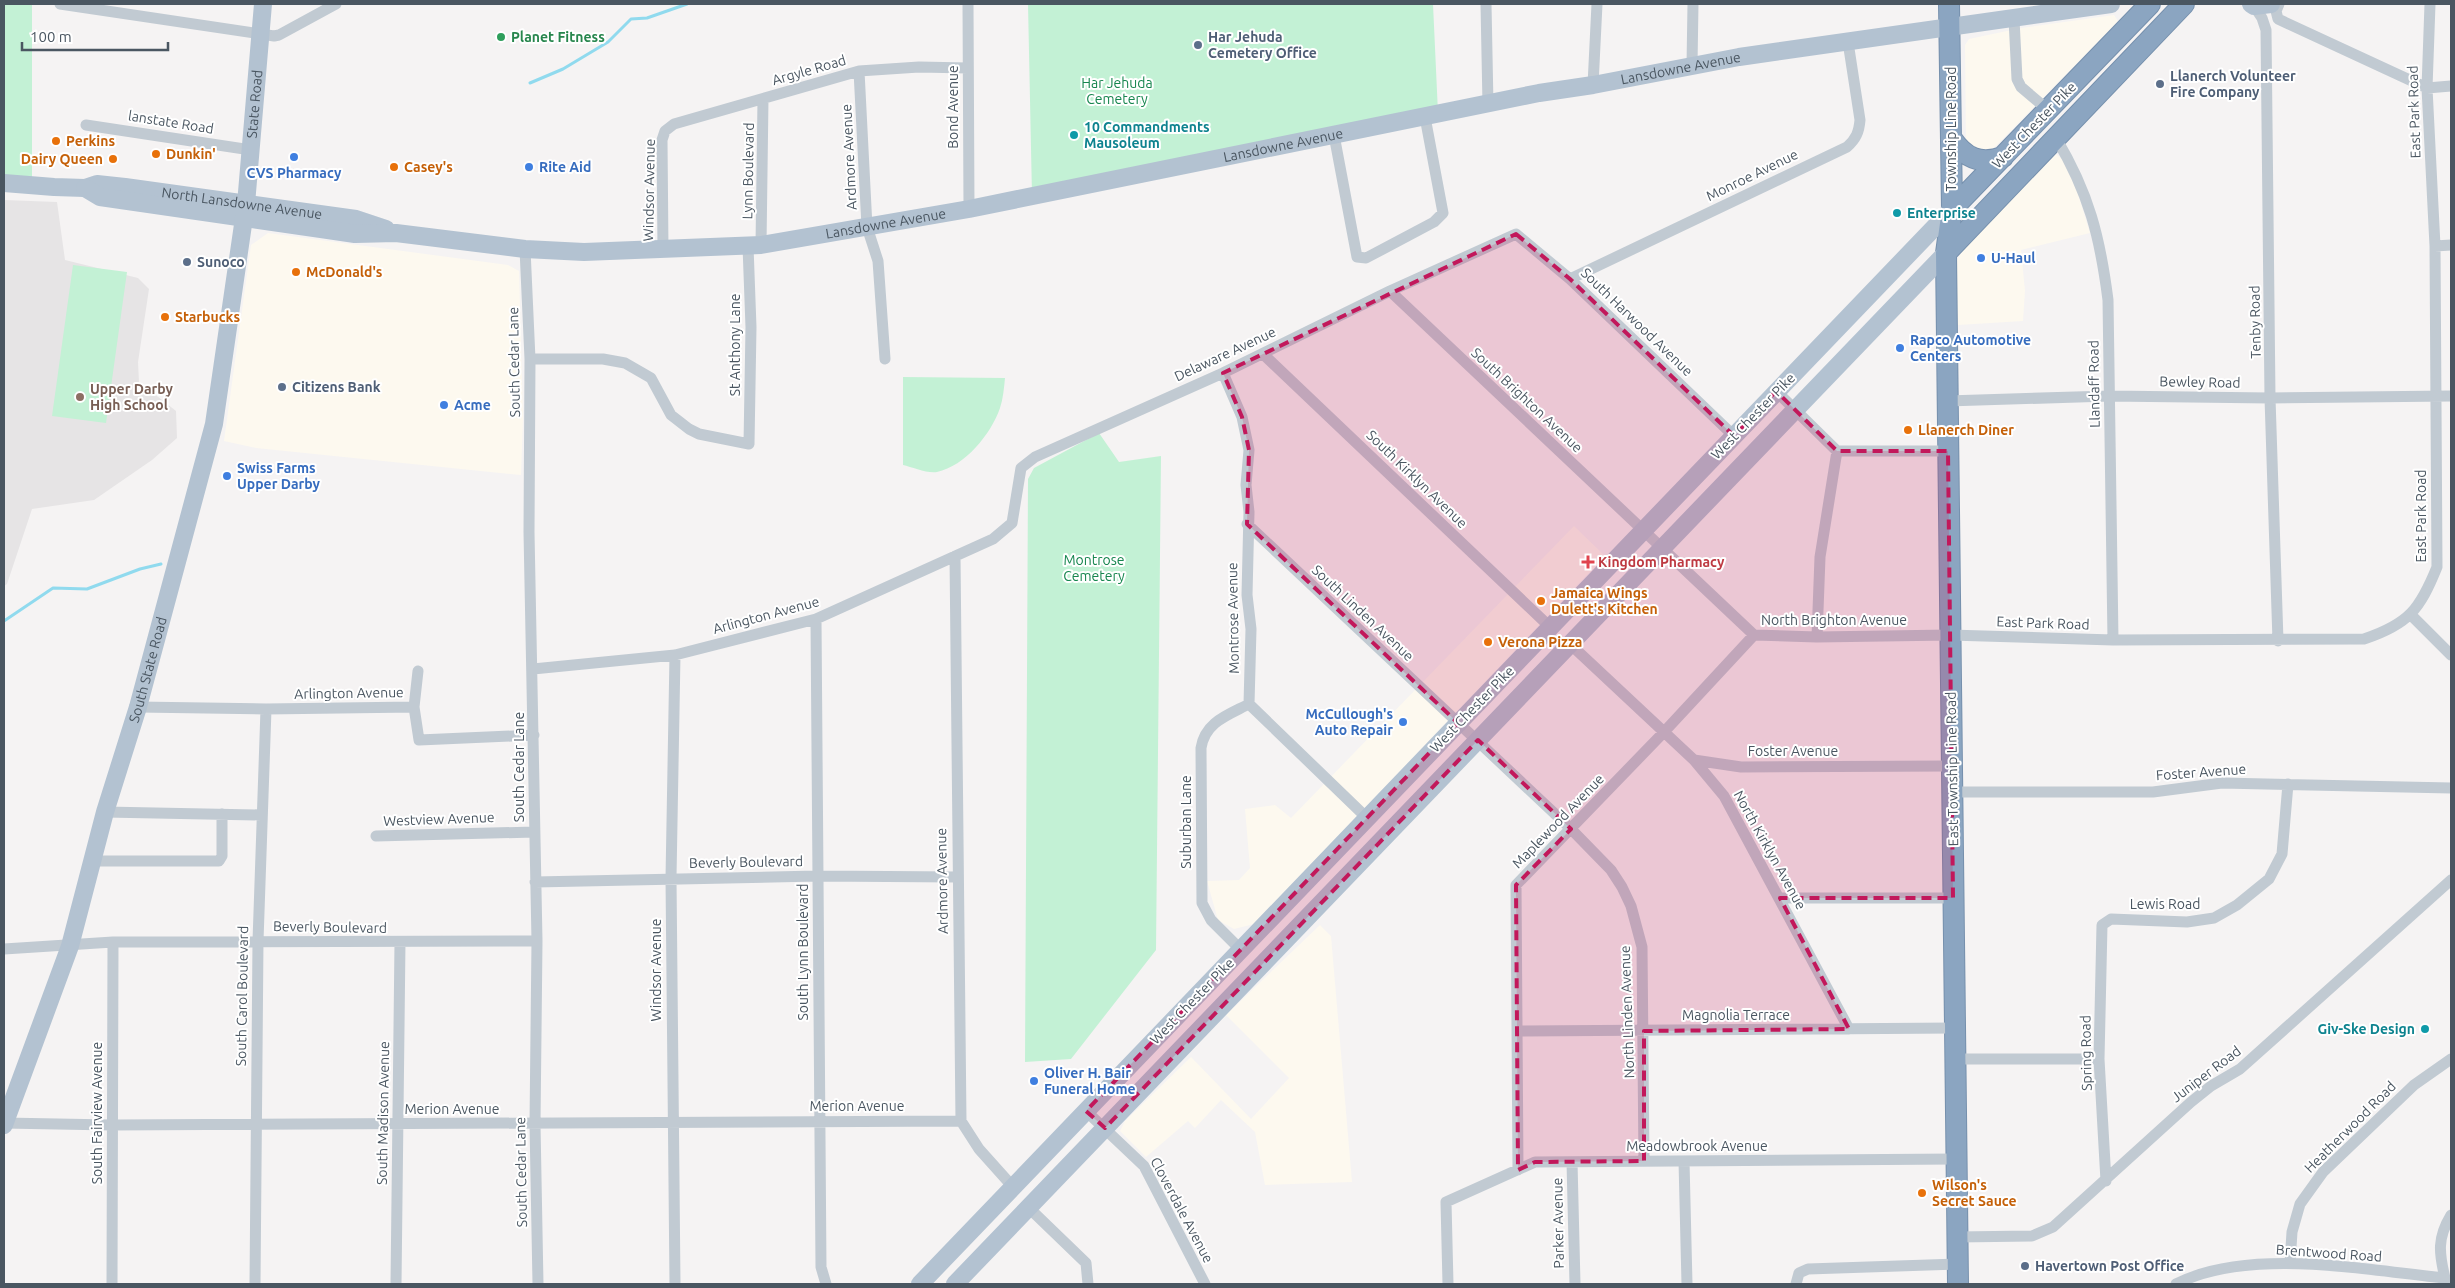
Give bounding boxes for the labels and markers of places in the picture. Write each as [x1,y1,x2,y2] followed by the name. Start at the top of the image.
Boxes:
[511,29,605,45] place label: Planet Fitness
[1208,29,1317,61] place label: Har Jehuda Cemetery Office
[495,31,507,43] marker: Planet Fitness
[1192,39,1204,51] marker: Har Jehuda Cemetery Office
[2170,68,2296,100] place label: Llanerch Volunteer Fire Company
[2154,78,2166,90] marker: Llanerch Volunteer Fire Company
[1084,119,1210,151] place label: 10 Commandments Mausoleum
[1068,129,1080,141] marker: 10 Commandments Mausoleum
[66,133,115,149] place label: Perkins
[50,135,62,147] marker: Perkins
[166,146,216,162] place label: Dunkin'
[150,148,162,160] marker: Dunkin'
[21,151,103,167] place label: Dairy Queen
[288,151,300,163] marker: CVS Pharmacy
[107,153,119,165] marker: Dairy Queen
[404,159,453,175] place label: Casey's
[539,159,591,175] place label: Rite Aid
[388,161,400,173] marker: Casey's
[523,161,535,173] marker: Rite Aid
[247,165,342,181] place label: CVS Pharmacy
[1907,205,1976,221] place label: Enterprise
[1891,207,1903,219] marker: Enterprise
[1991,250,2036,266] place label: U-Haul
[1975,252,1987,264] marker: U-Haul
[197,254,245,270] place label: Sunoco
[181,256,193,268] marker: Sunoco
[306,264,383,280] place label: McDonald's
[290,266,302,278] marker: McDonald's
[175,309,240,325] place label: Starbucks
[159,311,171,323] marker: Starbucks
[1910,332,2031,364] place label: Rapco Automotive Centers
[1894,342,1906,354] marker: Rapco Automotive Centers
[292,379,381,395] place label: Citizens Bank
[90,381,174,413] place label: Upper Darby High School
[276,381,288,393] marker: Citizens Bank
[74,391,86,403] marker: Upper Darby High School
[454,397,491,413] place label: Acme
[438,399,450,411] marker: Acme
[1918,422,2014,438] place label: Llanerch Diner
[1902,424,1914,436] marker: Llanerch Diner
[237,460,321,492] place label: Swiss Farms Upper Darby
[221,470,233,482] marker: Swiss Farms Upper Darby
[1598,554,1725,570] place label: Kingdom Pharmacy
[1582,556,1594,568] marker: Kingdom Pharmacy
[1551,585,1658,617] place label: Jamaica Wings Dulett's Kitchen
[1535,595,1547,607] marker: Jamaica Wings Dulett's Kitchen
[1498,634,1582,650] place label: Verona Pizza
[1482,636,1494,648] marker: Verona Pizza
[1305,706,1393,738] place label: McCullough's Auto Repair
[1397,716,1409,728] marker: McCullough's Auto Repair
[2318,1021,2415,1037] place label: Giv-Ske Design
[2419,1023,2431,1035] marker: Giv-Ske Design
[1044,1065,1136,1097] place label: Oliver H. Bair Funeral Home
[1028,1075,1040,1087] marker: Oliver H. Bair Funeral Home
[1932,1177,2017,1209] place label: Wilson's Secret Sauce
[1916,1187,1928,1199] marker: Wilson's Secret Sauce
[2035,1258,2184,1274] place label: Havertown Post Office
[2019,1260,2031,1272] marker: Havertown Post Office

